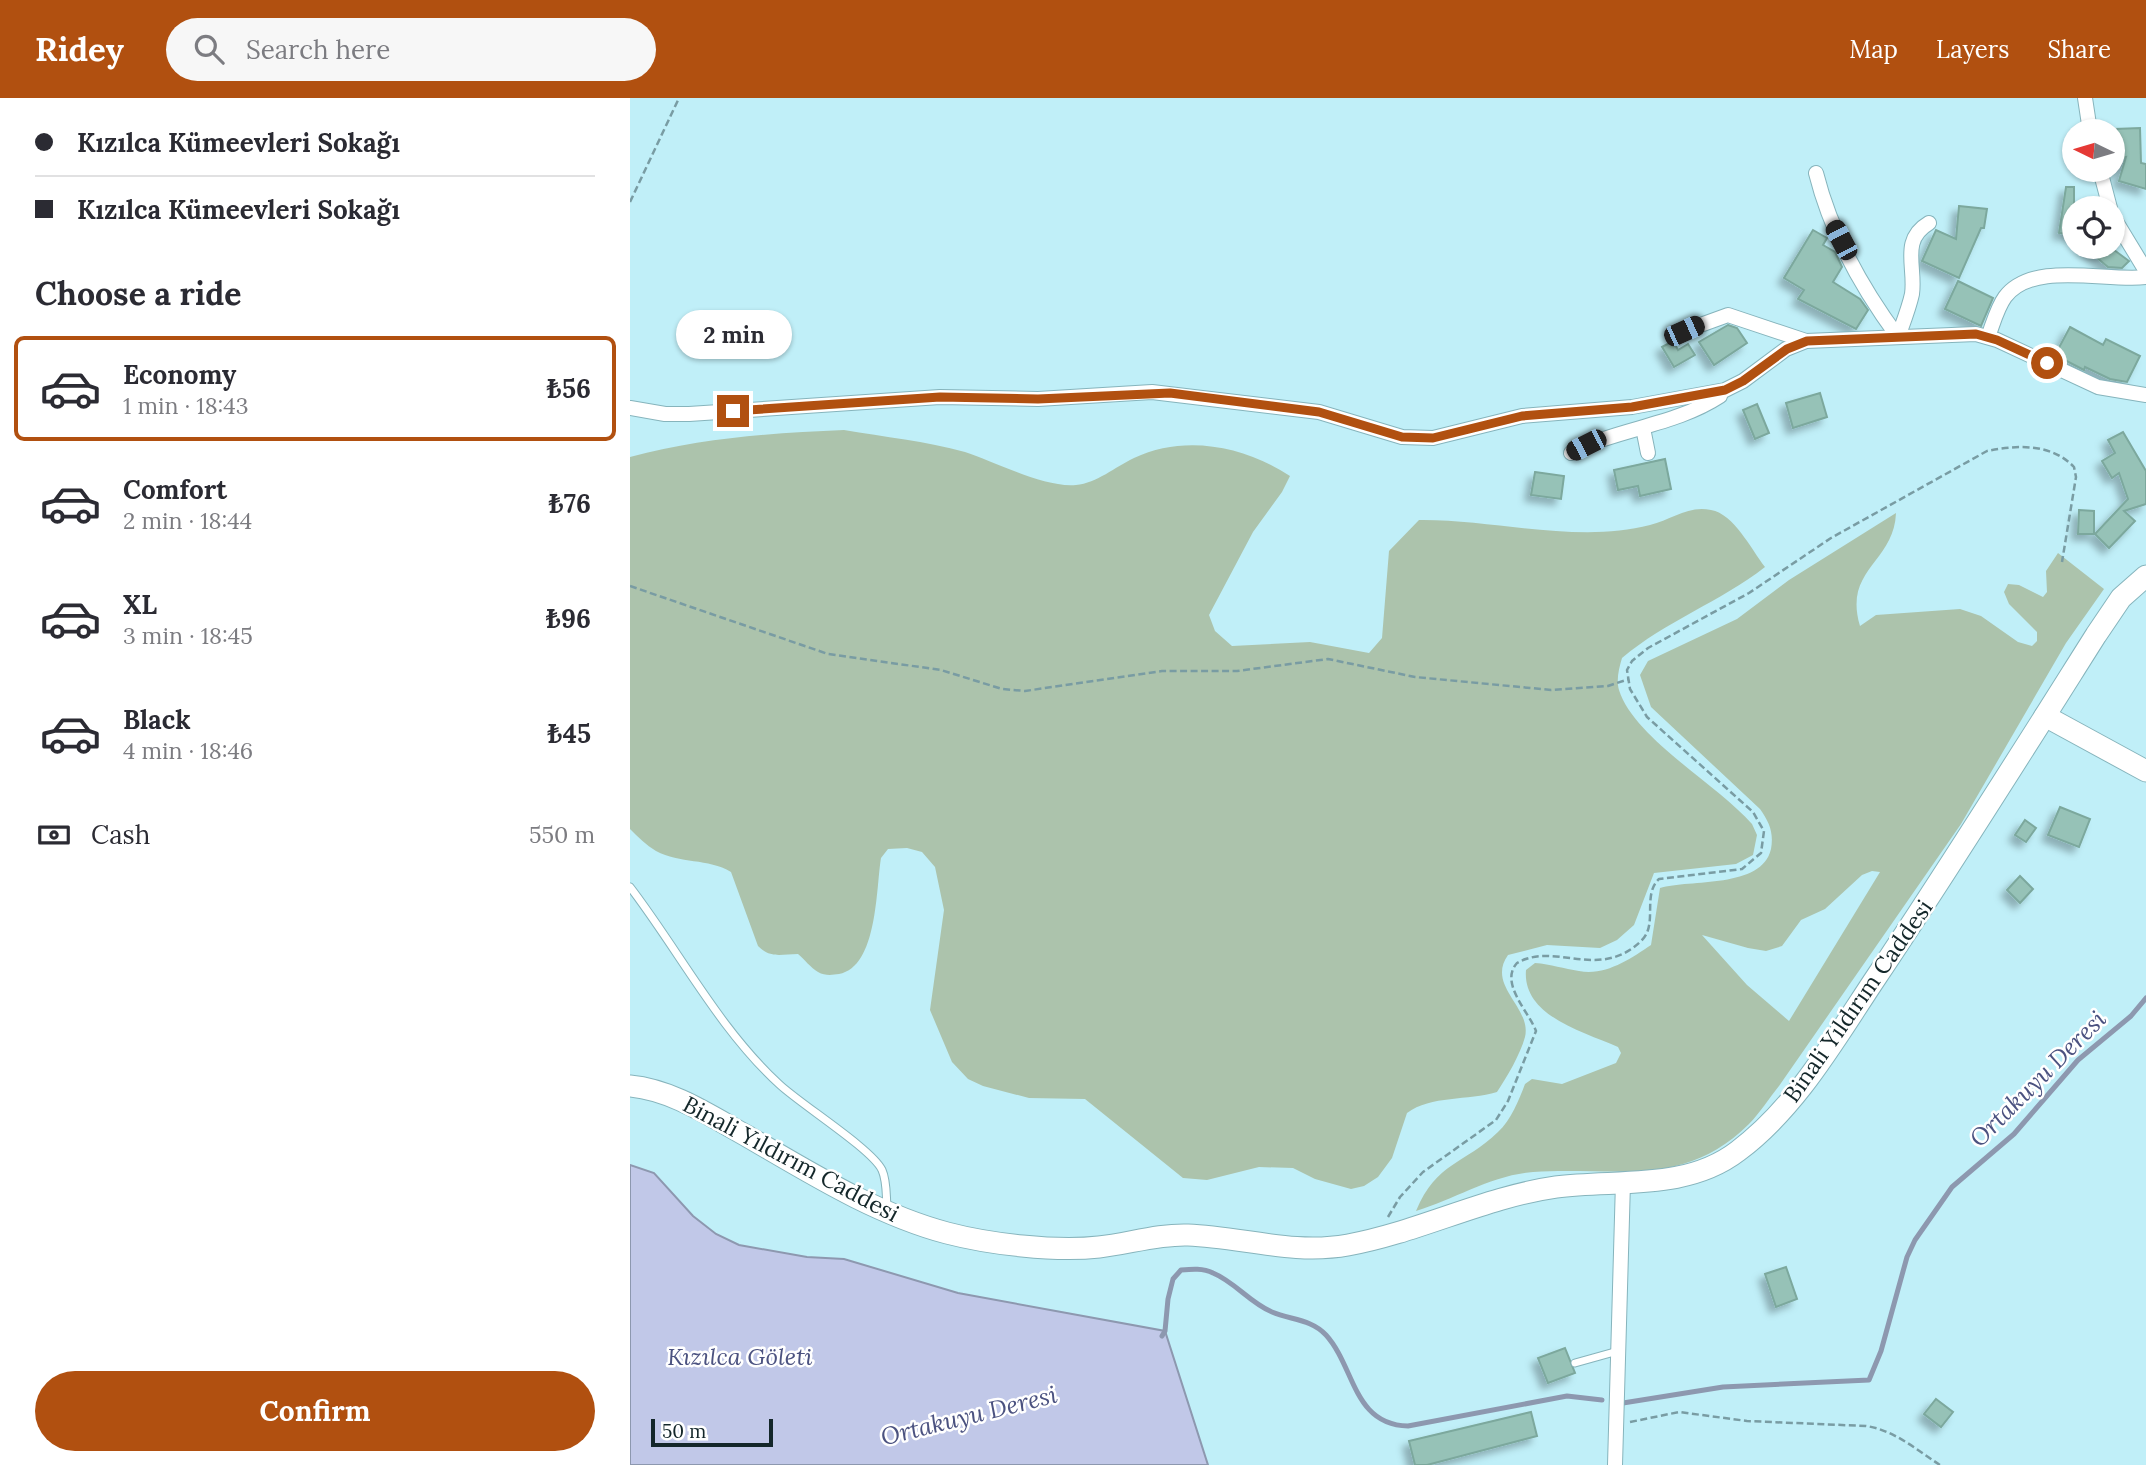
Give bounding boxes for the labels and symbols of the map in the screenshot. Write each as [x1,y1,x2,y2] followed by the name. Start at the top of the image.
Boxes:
[2062,119,2124,182] north arrow
[1822,217,1861,263] car
[675,310,791,358] callout: 2 min
[1661,313,1708,349] car
[2031,347,2063,379] route start
[717,395,749,427] route end
[1563,426,1610,464] car
[1777,894,1938,1108] street label: Binali Yıldırım Caddesi
[1963,1004,2113,1153] water label: Ortakuyu Deresi
[678,1089,904,1228] street label: Binali Yıldırım Caddesi
[667,1341,813,1372] water label: Kızılca Göleti
[877,1379,1060,1452] water label: Ortakuyu Deresi
[651,1416,774,1448] scale bar

